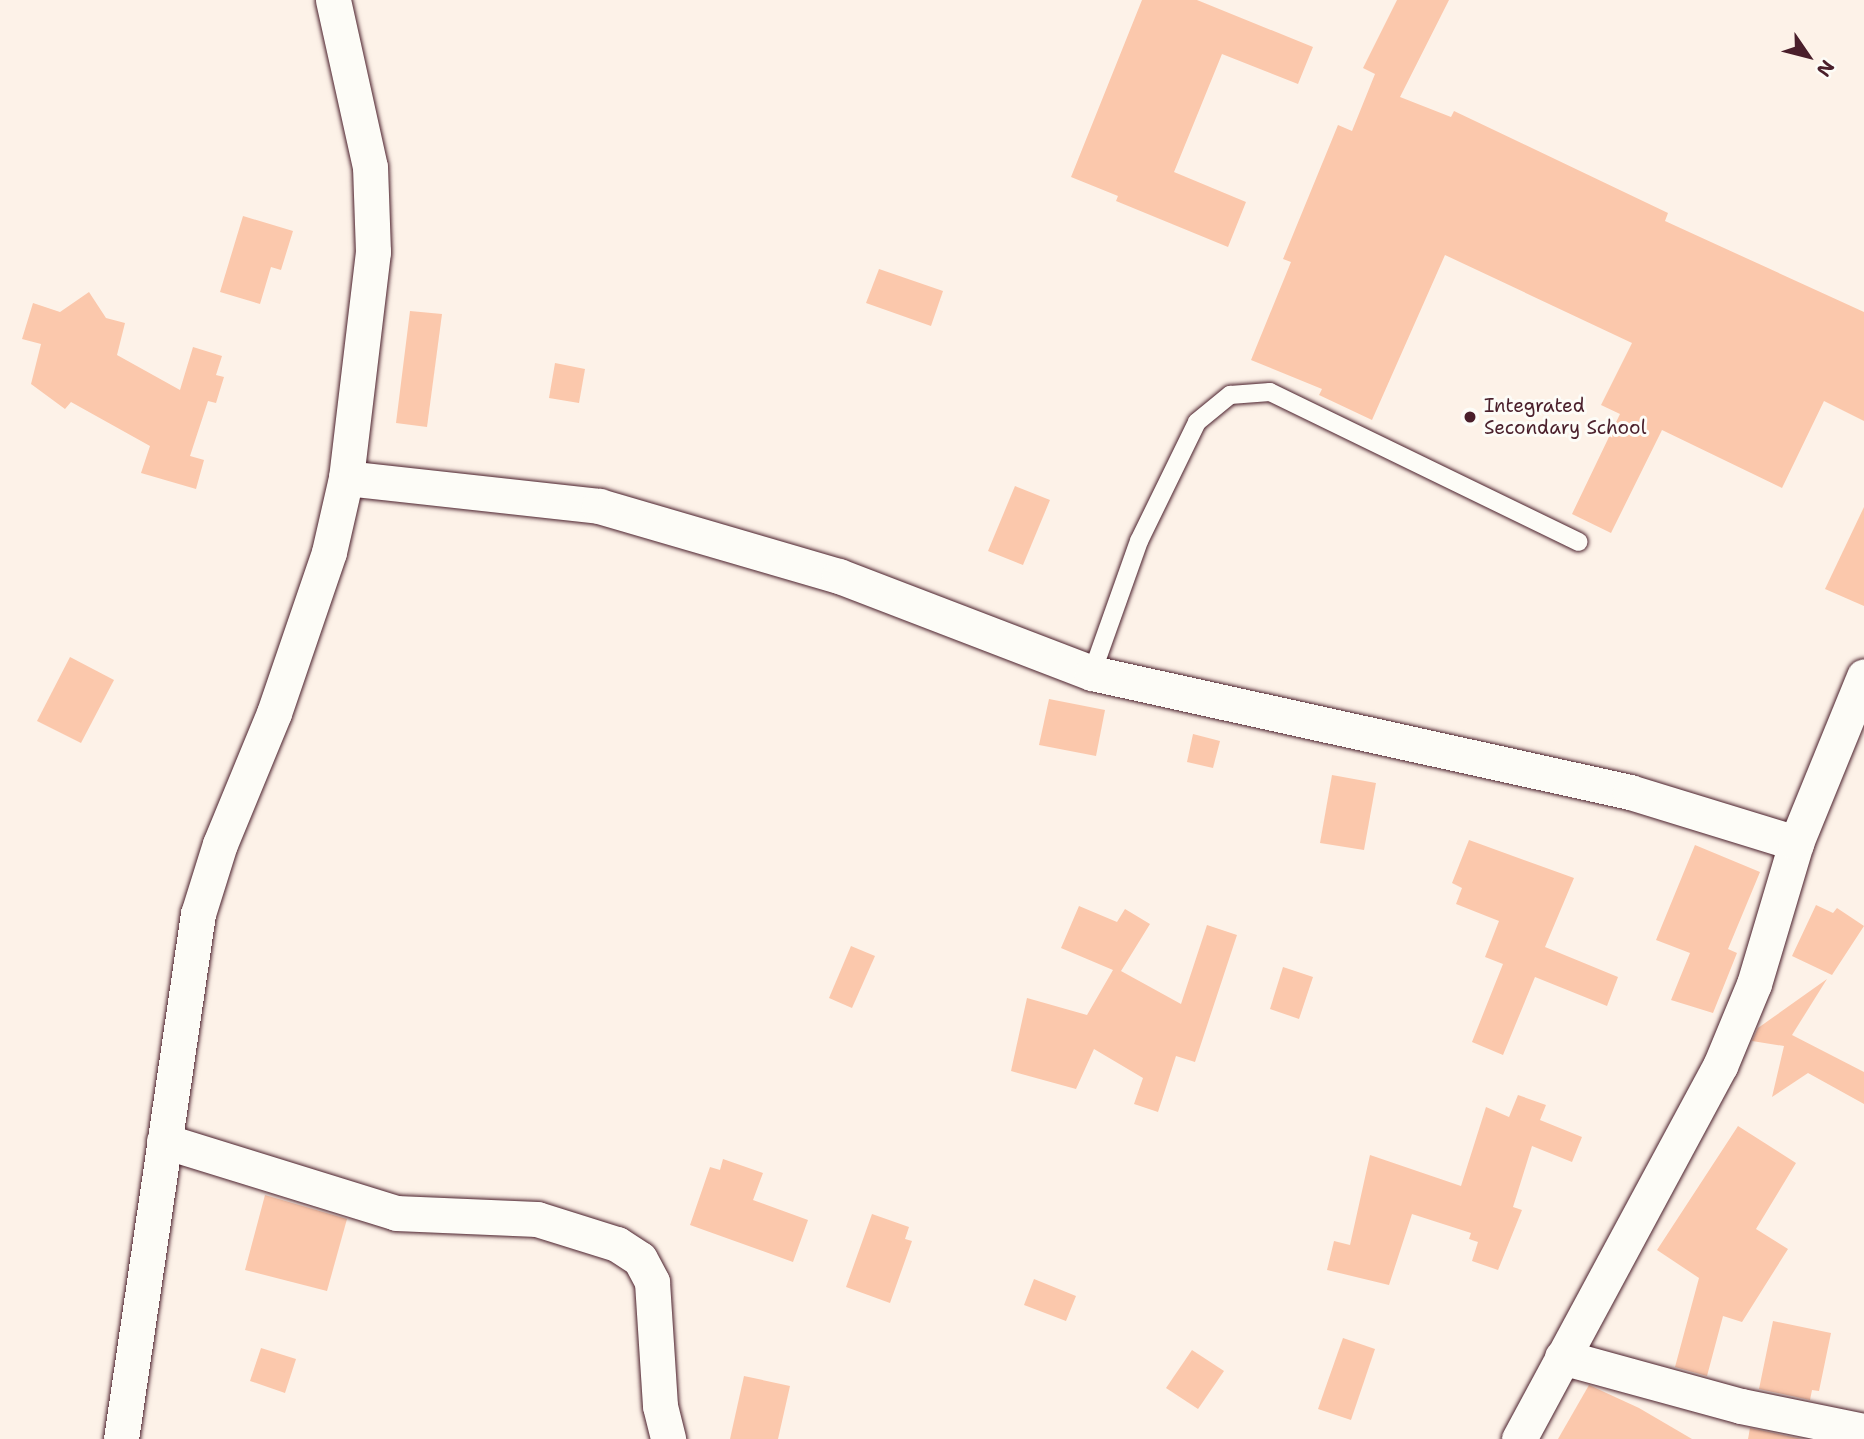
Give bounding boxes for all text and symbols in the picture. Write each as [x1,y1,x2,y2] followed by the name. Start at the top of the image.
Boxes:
[1773,21,1843,91] north arrow
[1811,55,1840,82] text: N
[1484,395,1646,439] place label: Integrated Secondary School
[1462,409,1478,425] marker: Integrated Secondary School

